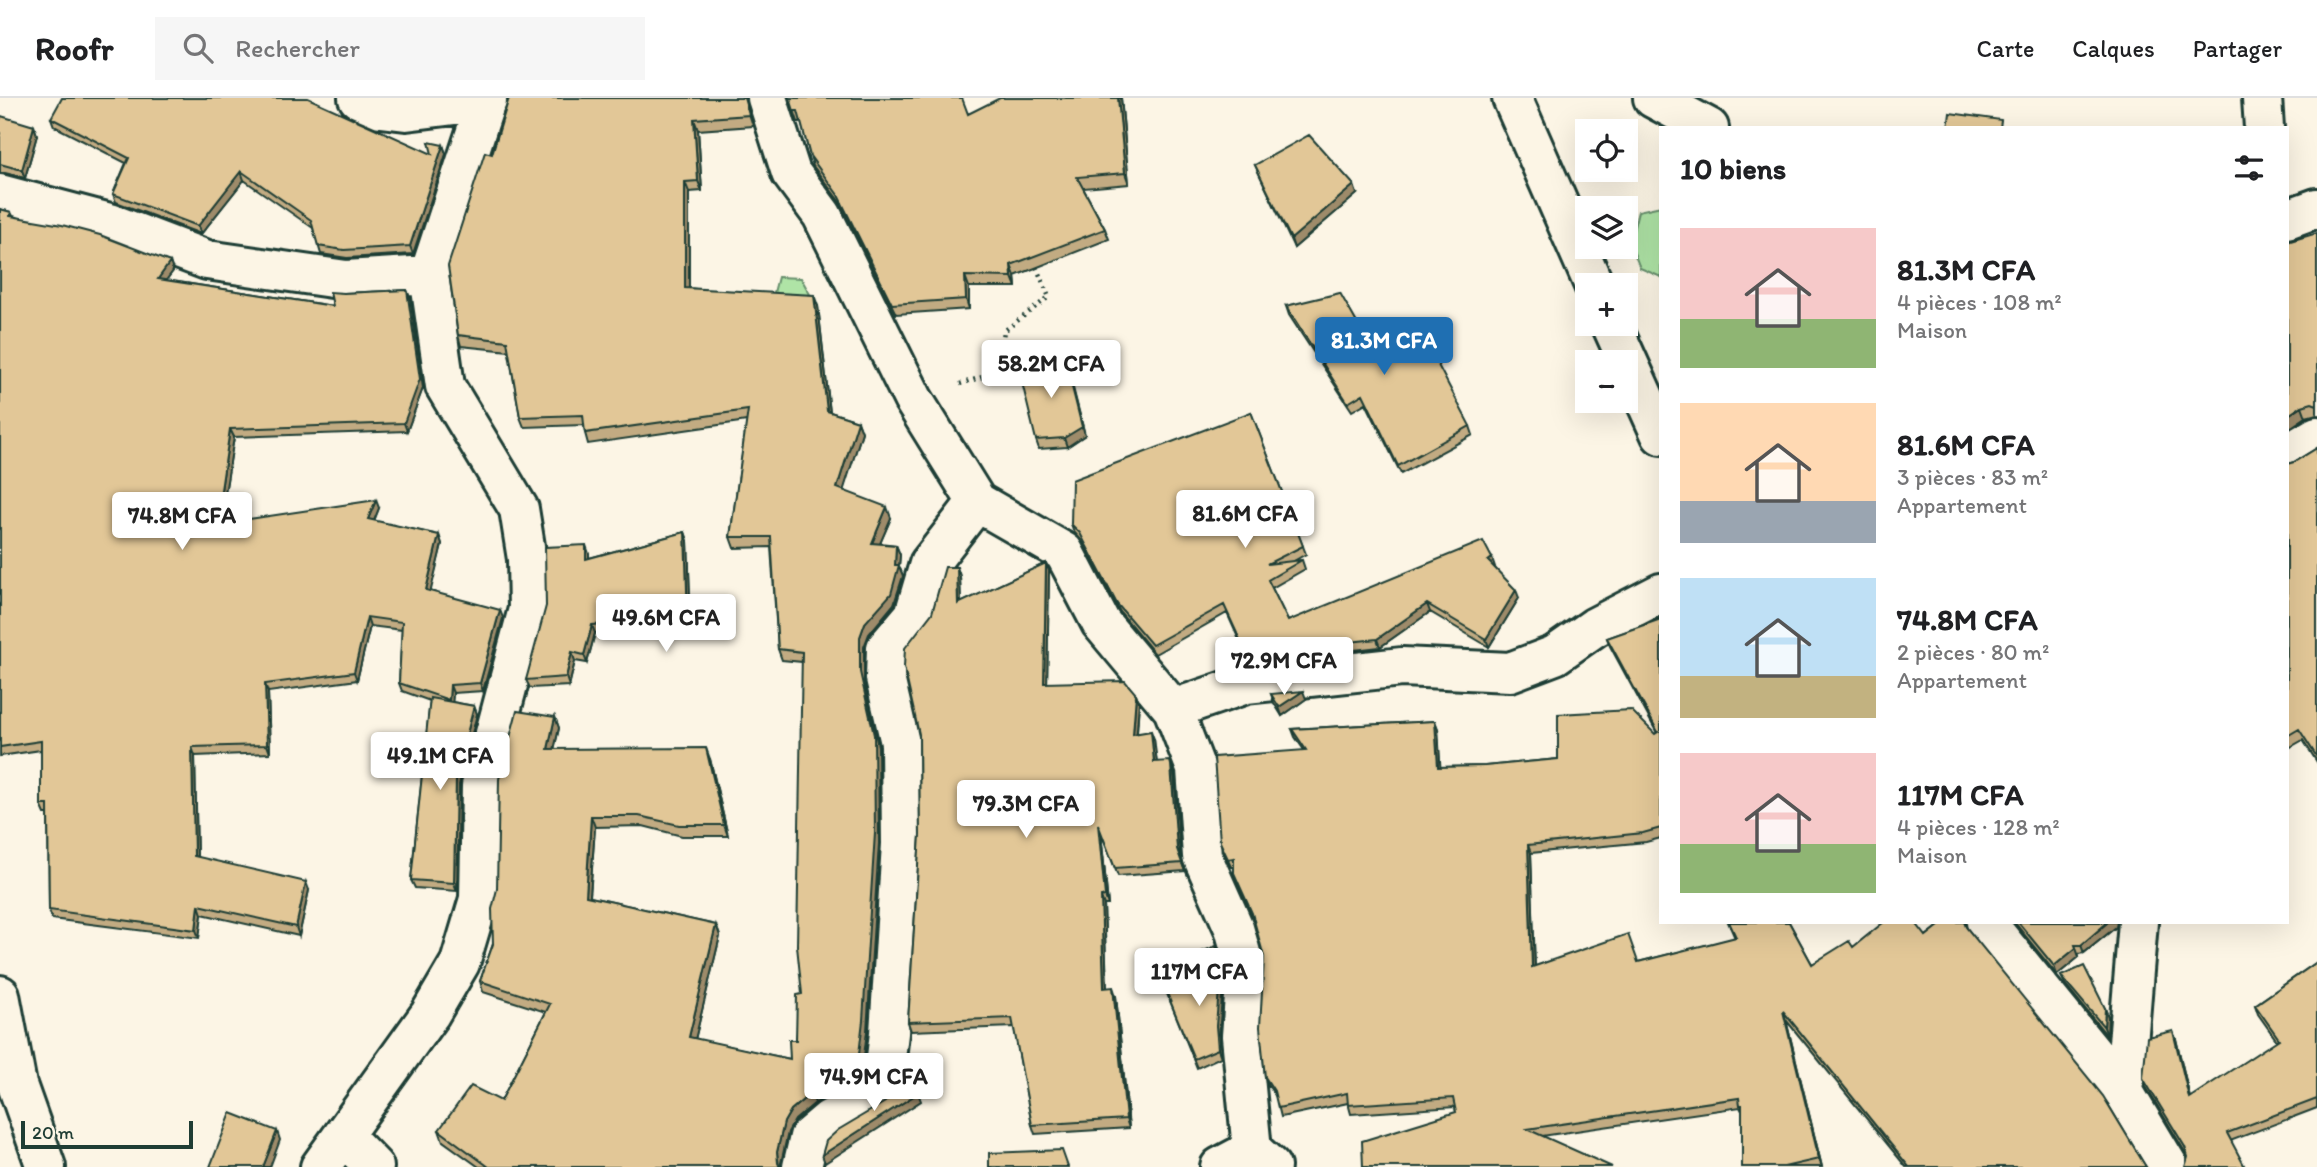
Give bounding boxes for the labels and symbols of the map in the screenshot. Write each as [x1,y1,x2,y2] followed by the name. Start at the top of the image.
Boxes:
[1304,317,1464,377] pin: 81.3M CFA
[971,341,1131,400] pin: 58.2M CFA
[1165,490,1325,550] pin: 81.6M CFA
[102,492,262,552] pin: 74.8M CFA
[586,594,746,654] pin: 49.6M CFA
[1204,638,1364,697] pin: 72.9M CFA
[360,732,520,792] pin: 49.1M CFA
[946,780,1106,840] pin: 79.3M CFA
[1127,948,1271,1008] pin: 117M CFA
[794,1054,954,1113] pin: 74.9M CFA
[21,1118,192,1150] scale bar

